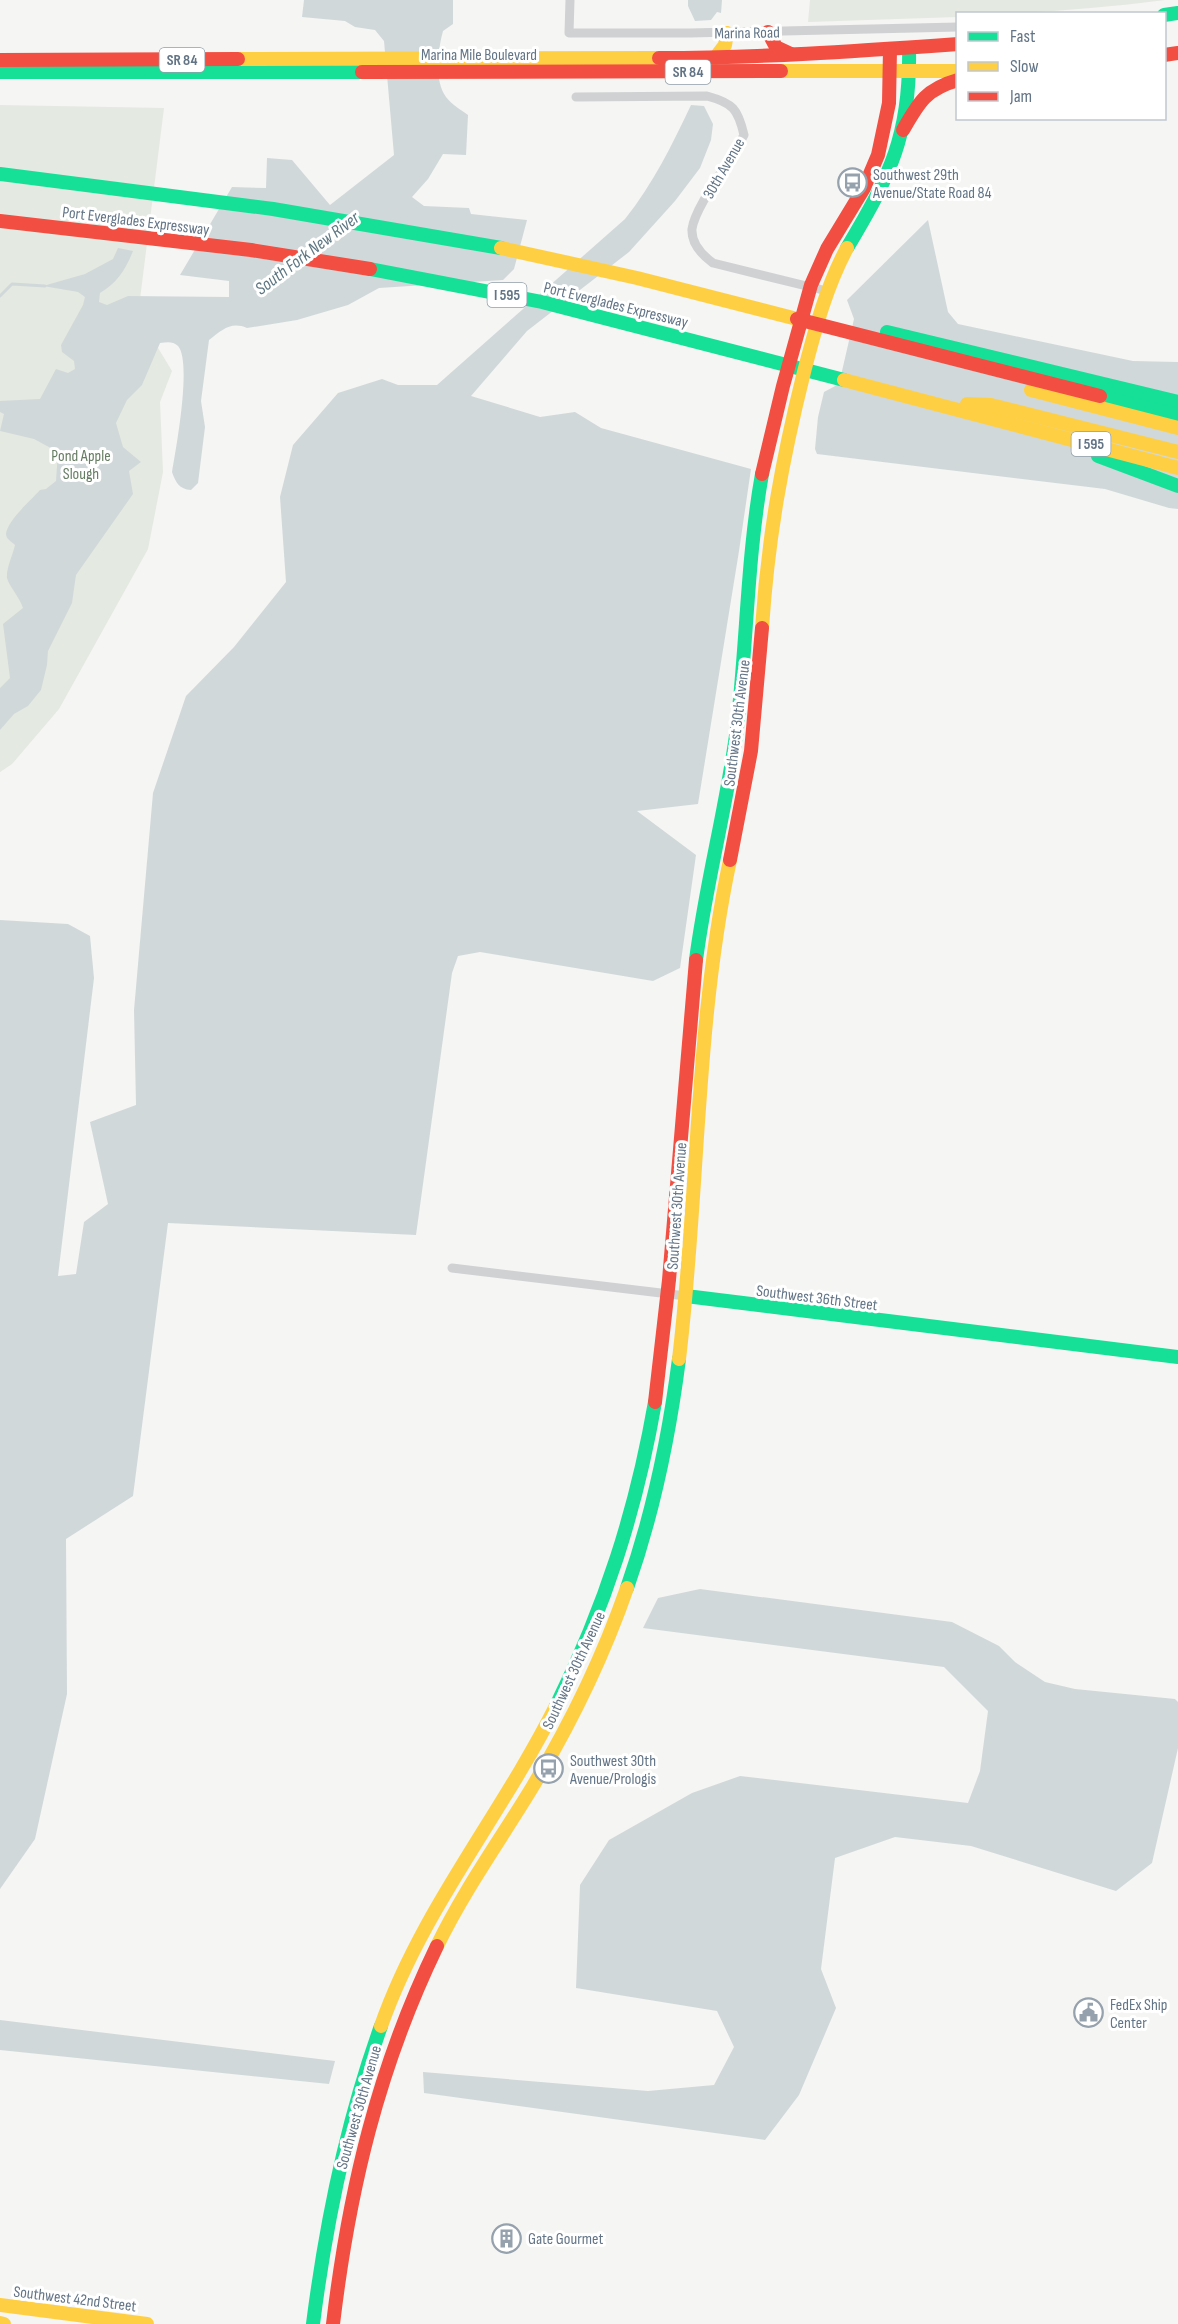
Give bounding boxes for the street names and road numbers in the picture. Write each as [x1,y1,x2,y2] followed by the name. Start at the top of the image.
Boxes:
[714,23,780,44] street label: Marina Road
[421,46,537,65] street label: Marina Mile Boulevard
[160,48,204,72] road number: SR 84
[666,60,710,84] road number: SR 84
[699,135,749,203] street label: 30th Avenue
[61,203,210,240] street label: Port Everglades Expressway
[541,278,690,333] street label: Port Everglades Expressway
[488,283,526,307] road number: I 595
[1072,432,1110,456] road number: I 595
[720,659,755,788] street label: Southwest 30th Avenue
[664,1142,691,1270] street label: Southwest 30th Avenue
[755,1282,879,1315] street label: Southwest 36th Street
[539,1609,610,1732] street label: Southwest 30th Avenue
[333,2043,386,2171] street label: Southwest 30th Avenue
[12,2283,137,2316] street label: Southwest 42nd Street

